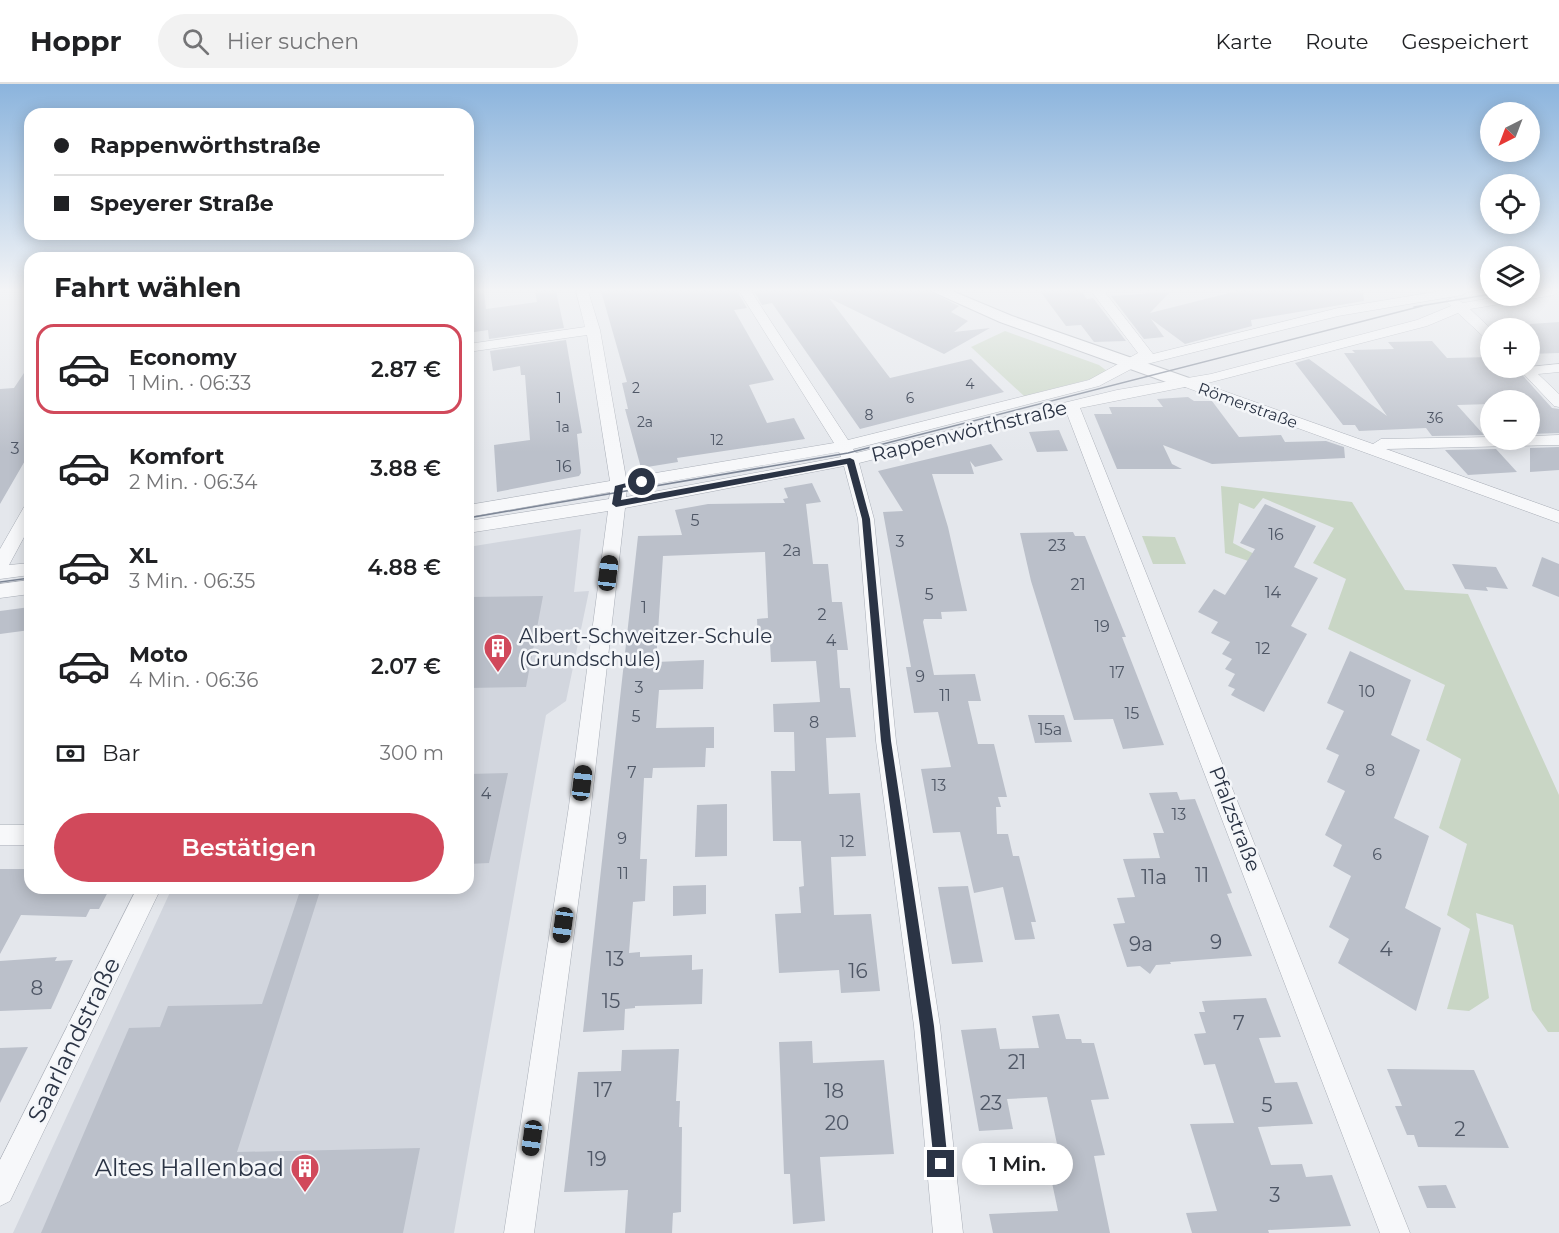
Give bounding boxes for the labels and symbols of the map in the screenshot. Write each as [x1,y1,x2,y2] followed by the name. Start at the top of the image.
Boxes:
[1480,102,1540,162] north arrow
[965,375,975,393] house number: 4
[632,379,640,397] house number: 2
[1195,379,1300,432] street label: Römerstraße
[556,389,562,407] house number: 1
[906,389,915,407] house number: 6
[869,395,1069,467] street label: Rappenwörthstraße
[865,406,874,424] house number: 8
[1427,409,1444,427] house number: 36
[637,413,653,431] house number: 2a
[556,418,570,436] house number: 1a
[710,431,724,449] house number: 12
[10,439,20,458] house number: 3
[556,457,572,476] house number: 16
[628,468,655,495] route start
[690,511,700,530] house number: 5
[1268,525,1284,544] house number: 16
[895,532,905,551] house number: 3
[1048,536,1066,555] house number: 23
[783,541,801,560] house number: 2a
[597,554,619,592] car
[1071,575,1085,594] house number: 21
[1265,583,1282,602] house number: 14
[924,585,934,604] house number: 5
[641,598,647,617] house number: 1
[817,605,827,624] house number: 2
[1094,617,1110,636] house number: 19
[519,624,772,671] place label: Albert-Schweitzer-Schule (Grundschule)
[826,631,837,650] house number: 4
[482,632,514,674] building icon: Albert-Schweitzer-Schule (Grundschule)
[1256,639,1270,658] house number: 12
[1109,663,1125,682] house number: 17
[915,667,925,686] house number: 9
[634,678,644,697] house number: 3
[1359,682,1375,701] house number: 10
[939,686,951,705] house number: 11
[1125,704,1139,723] house number: 15
[631,707,641,726] house number: 5
[809,713,819,732] house number: 8
[1038,720,1062,739] house number: 15a
[1365,761,1375,780] house number: 8
[627,763,637,782] house number: 7
[1204,763,1266,875] street label: Pfalzstraße
[571,764,593,802] car
[932,776,946,795] house number: 13
[481,784,492,803] house number: 4
[1172,805,1186,824] house number: 13
[617,829,627,848] house number: 9
[840,832,854,851] house number: 12
[1372,845,1382,864] house number: 6
[1195,863,1209,887] house number: 11
[617,864,629,883] house number: 11
[1141,865,1167,889] house number: 11a
[552,906,574,944] car
[1210,930,1222,954] house number: 9
[1129,932,1153,956] house number: 9a
[1379,937,1393,961] house number: 4
[606,947,624,971] house number: 13
[21,952,126,1127] street label: Saarlandstraße
[848,959,868,983] house number: 16
[31,976,43,1000] house number: 8
[602,989,620,1013] house number: 15
[1233,1011,1245,1035] house number: 7
[1008,1050,1026,1074] house number: 21
[594,1078,613,1102] house number: 17
[824,1079,844,1103] house number: 18
[980,1091,1002,1115] house number: 23
[1261,1093,1273,1117] house number: 5
[825,1111,849,1135] house number: 20
[1454,1117,1466,1141] house number: 2
[521,1119,543,1157] car
[962,1143,1073,1185] callout: 1 Min.
[587,1147,607,1171] house number: 19
[927,1150,954,1177] route end
[289,1152,321,1194] building icon: Altes Hallenbad
[95,1153,284,1182] place label: Altes Hallenbad
[1269,1183,1281,1207] house number: 3

